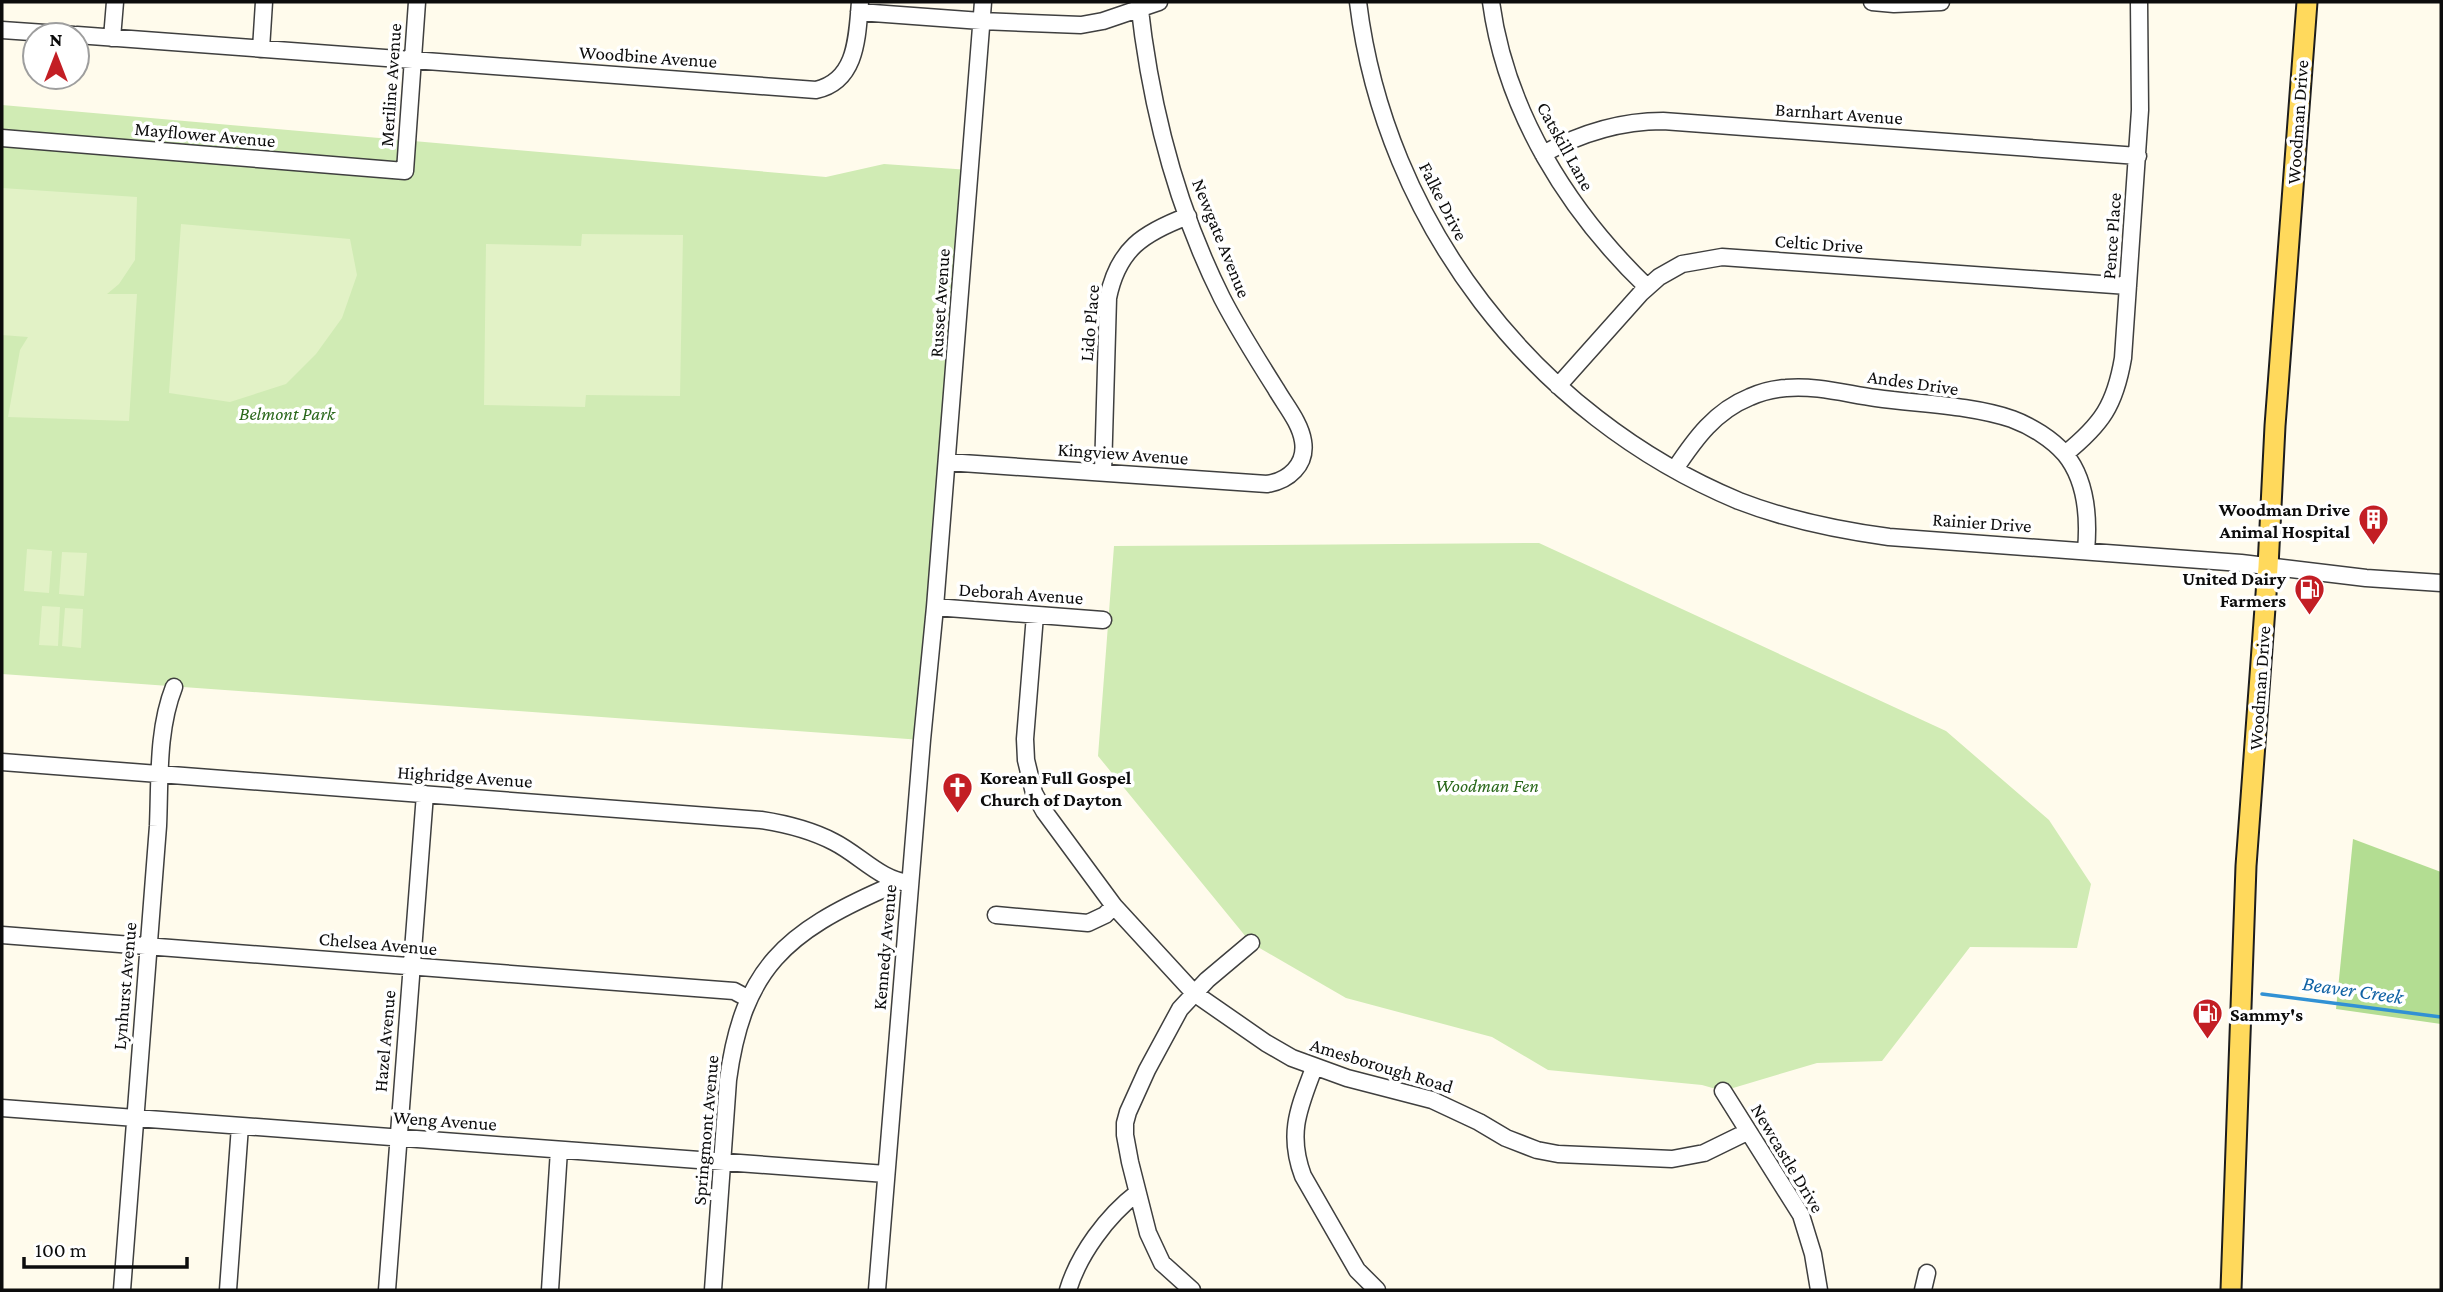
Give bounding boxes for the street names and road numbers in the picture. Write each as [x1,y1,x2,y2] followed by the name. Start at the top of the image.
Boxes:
[376,23,405,148] street label: Meriline Avenue
[578,41,718,72] street label: Woodbine Avenue
[2283,59,2312,185] street label: Woodman Drive
[1533,98,1598,194] street label: Catskill Lane
[1775,99,1903,128] street label: Barnhart Avenue
[134,118,276,151] street label: Mayflower Avenue
[1415,159,1472,244] street label: Falke Drive
[1188,176,1255,301] street label: Newgate Avenue
[2098,192,2125,280] street label: Pence Place
[1774,230,1864,257] street label: Celtic Drive
[925,248,954,358] street label: Russet Avenue
[1076,284,1103,362] street label: Lido Place
[1866,366,1960,399] street label: Andes Drive
[1057,438,1189,469] street label: Kingview Avenue
[1932,509,2032,536] street label: Rainier Drive
[958,579,1084,608] street label: Deborah Avenue
[2245,625,2274,751] street label: Woodman Drive
[397,761,533,792] street label: Highridge Avenue
[869,883,900,1011] street label: Kennedy Avenue
[108,921,141,1051] street label: Lynhurst Avenue
[318,928,438,959] street label: Chelsea Avenue
[370,989,399,1093] street label: Hazel Avenue
[1308,1034,1456,1097] street label: Amesborough Road
[688,1054,723,1206] street label: Springmont Avenue
[1747,1100,1828,1216] street label: Newcastle Drive
[392,1106,498,1135] street label: Weng Avenue

